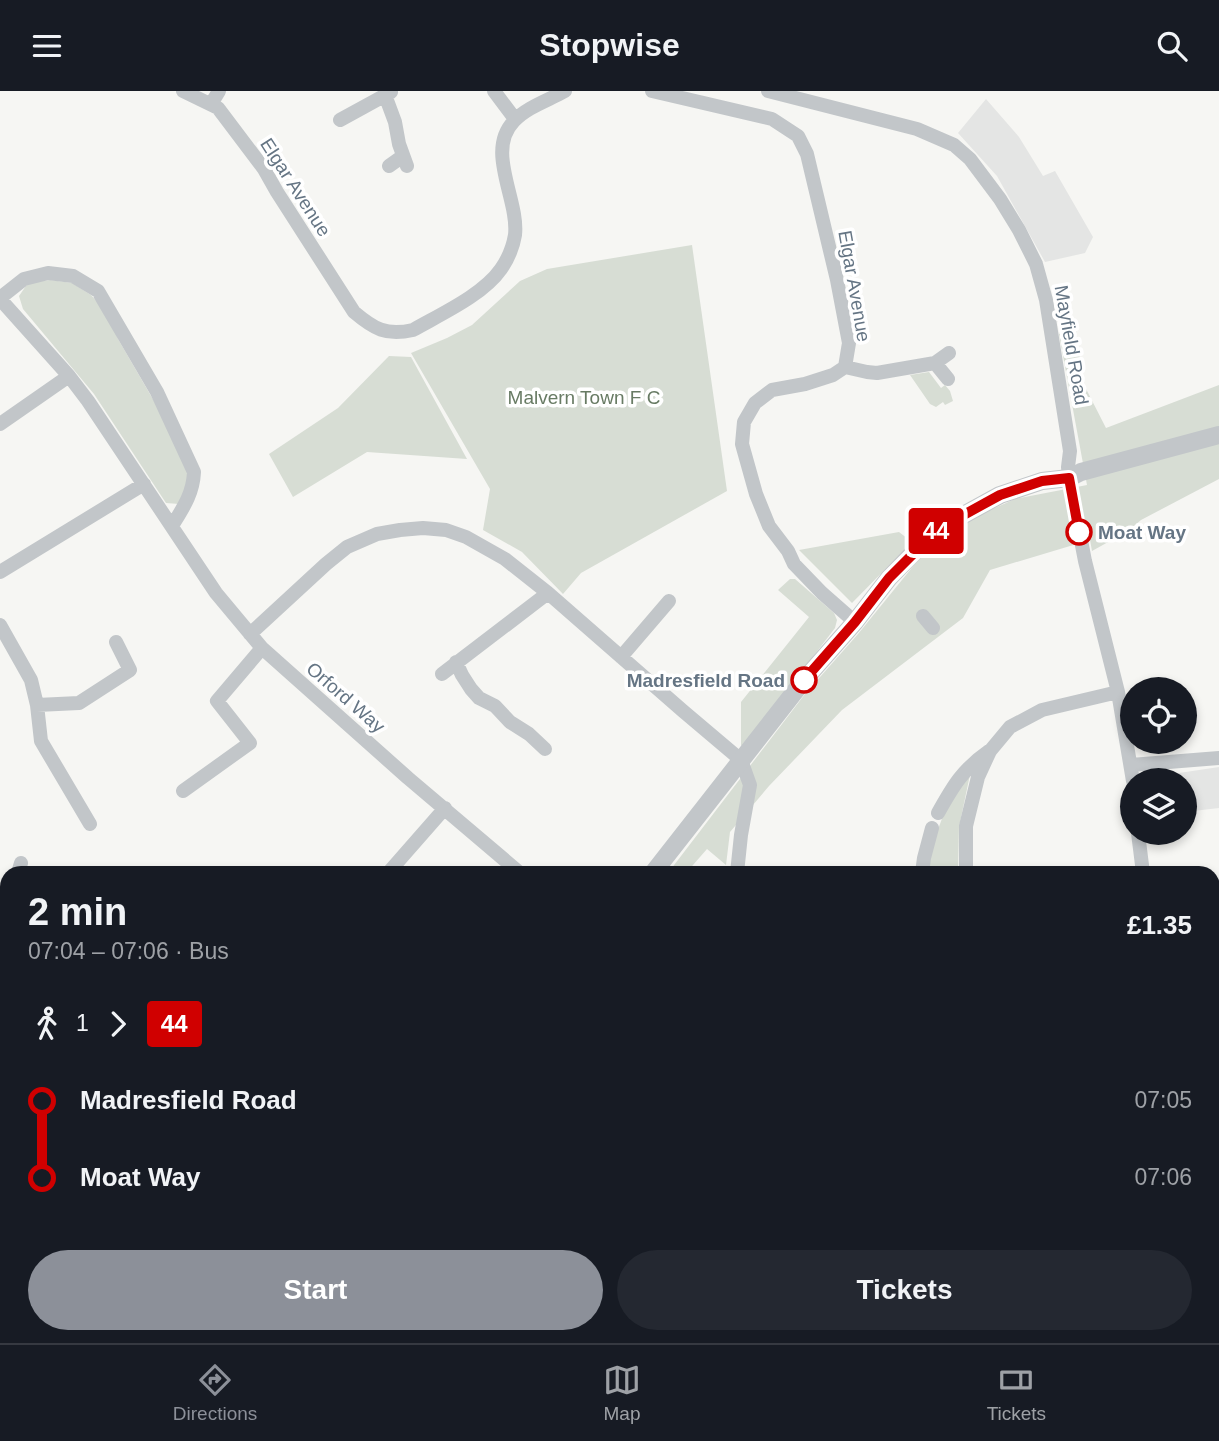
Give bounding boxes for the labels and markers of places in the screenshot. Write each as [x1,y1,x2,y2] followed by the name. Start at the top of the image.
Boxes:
[1066,519,1092,545] marker: Moat Way
[1098,522,1186,543] place label: Moat Way
[791,667,817,693] marker: Madresfield Road
[627,670,785,691] place label: Madresfield Road

